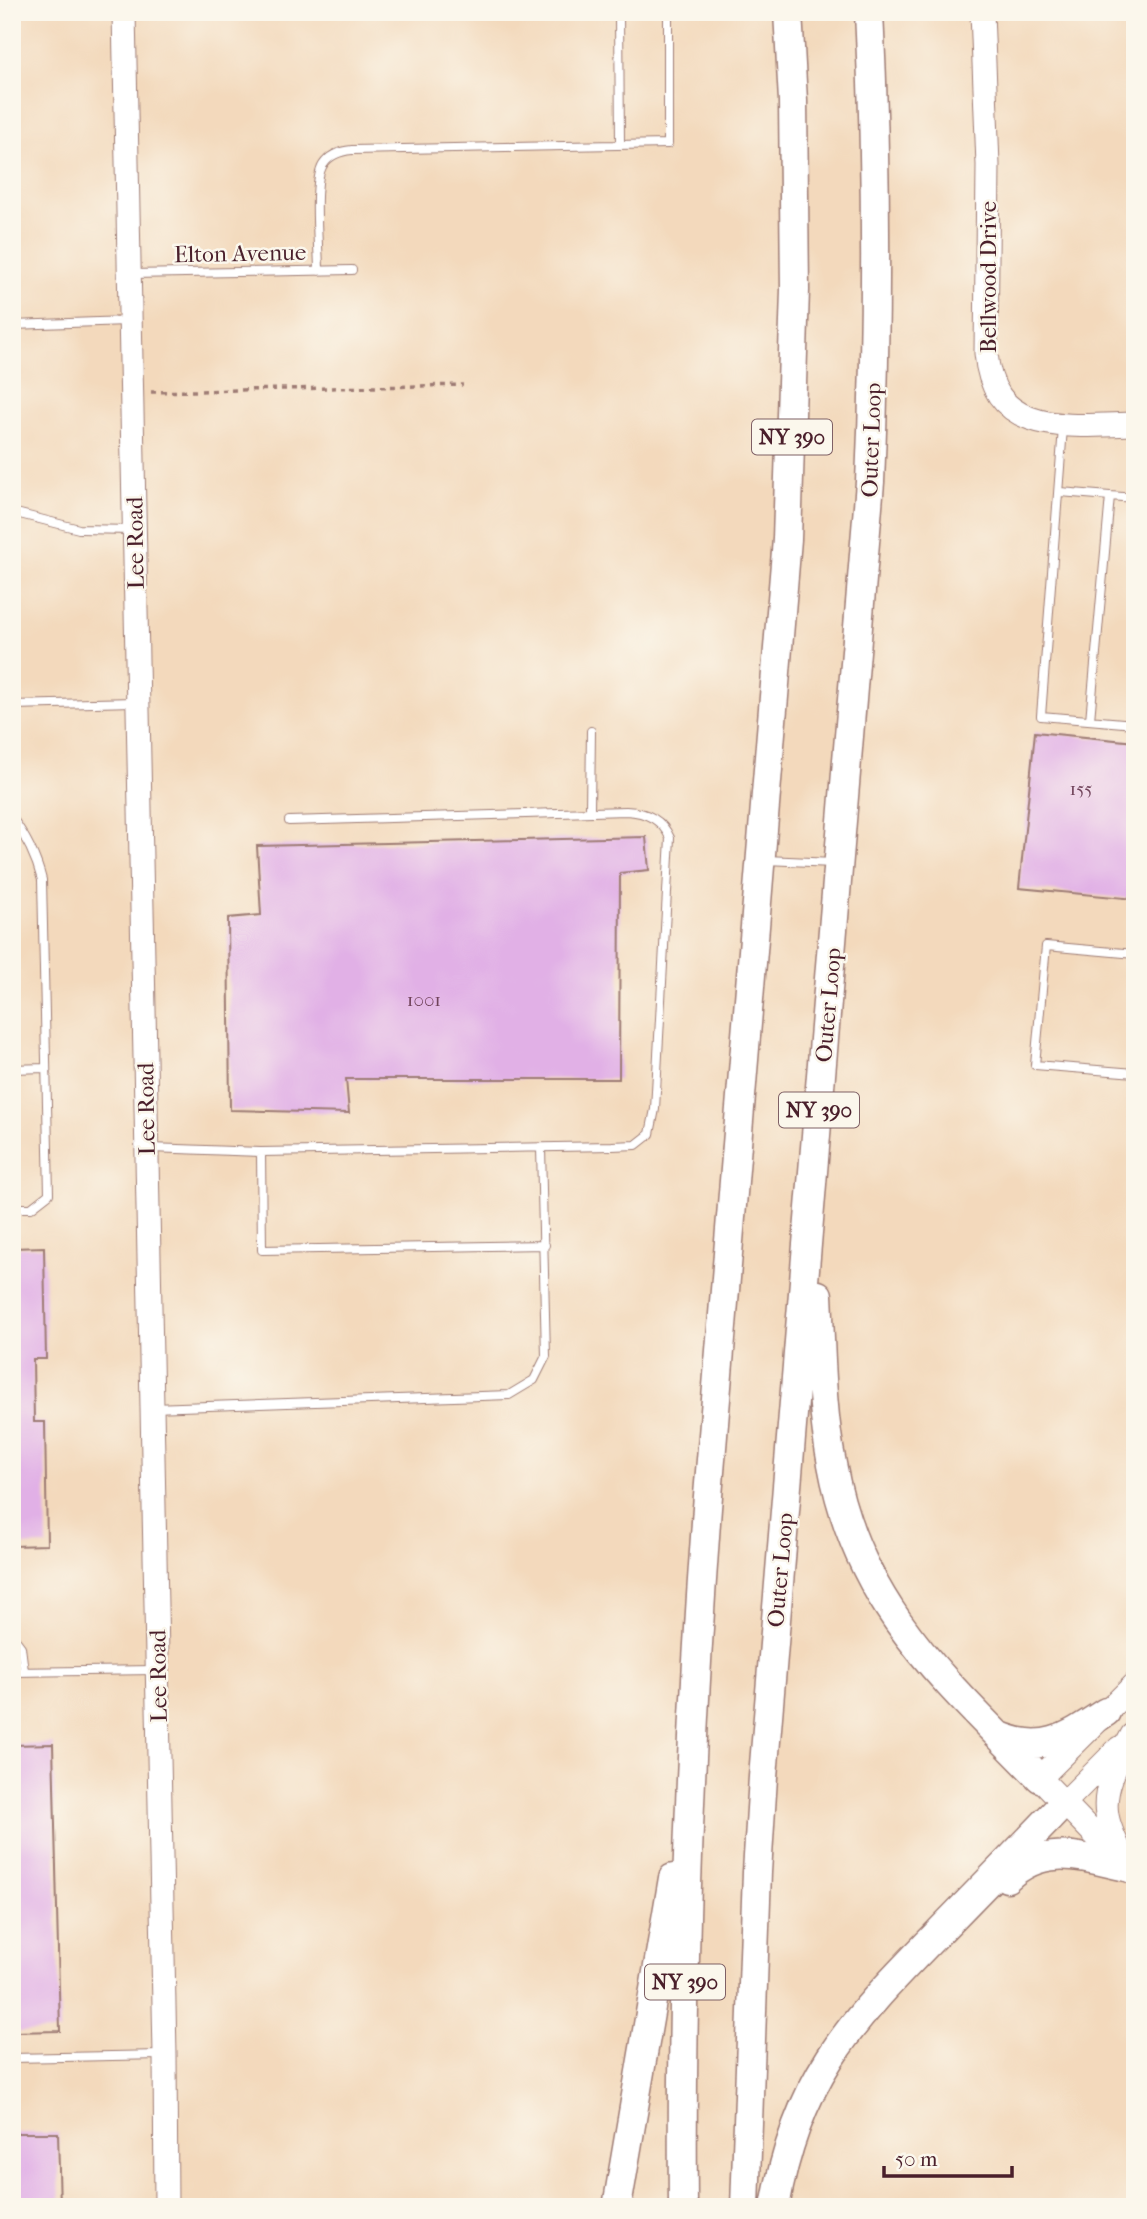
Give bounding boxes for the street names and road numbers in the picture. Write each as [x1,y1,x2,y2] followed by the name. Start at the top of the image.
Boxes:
[975,201,1002,353] street label: Bellwood Drive
[174,239,306,268] street label: Elton Avenue
[856,382,887,498] street label: Outer Loop
[752,420,832,454] road number: NY 390
[121,496,150,590] street label: Lee Road
[810,946,847,1064] street label: Outer Loop
[132,1062,161,1156] street label: Lee Road
[779,1092,859,1128] road number: NY 390
[762,1511,799,1629] street label: Outer Loop
[144,1629,173,1723] street label: Lee Road
[645,1965,725,2000] road number: NY 390

